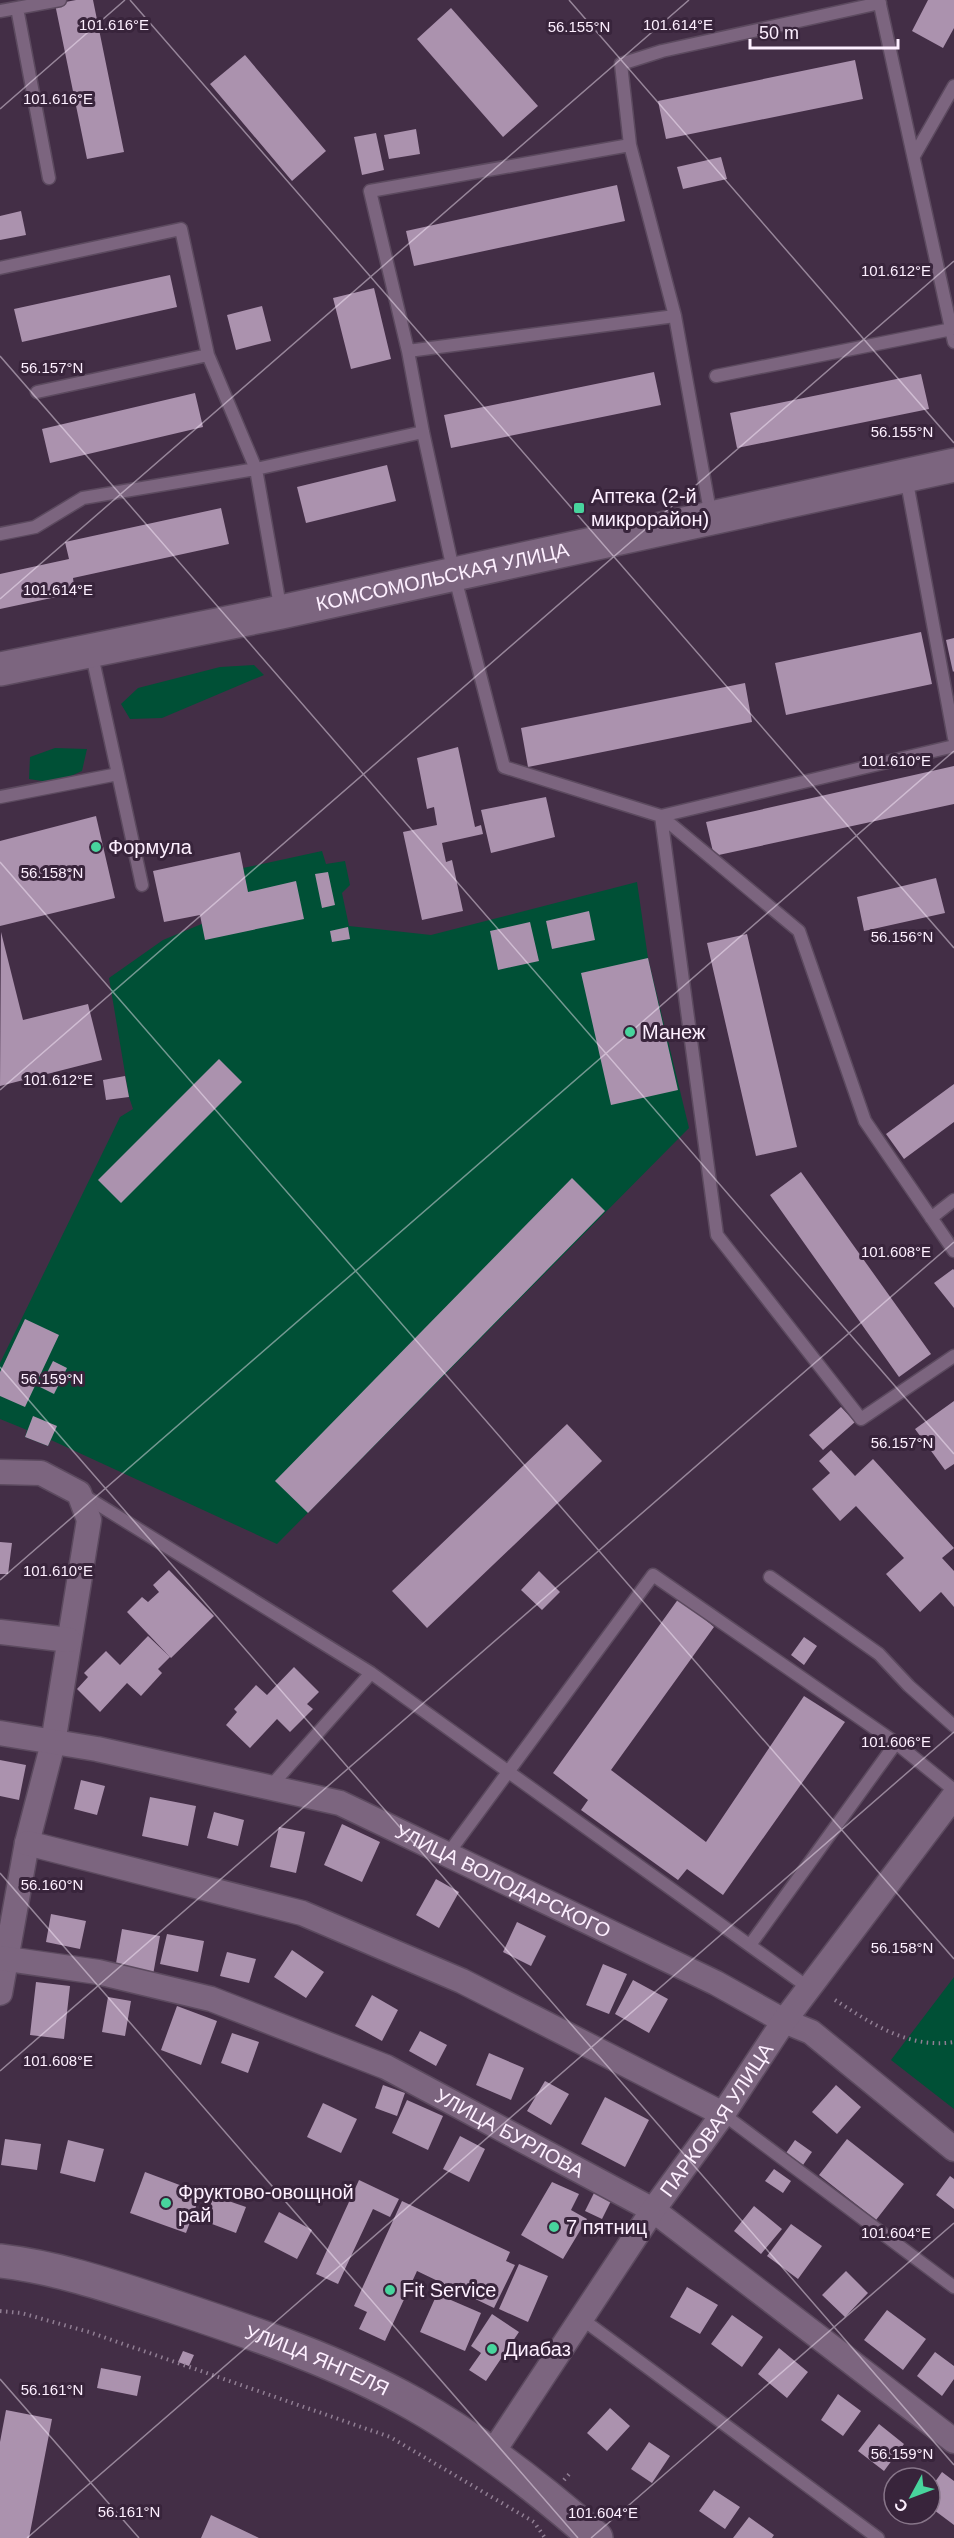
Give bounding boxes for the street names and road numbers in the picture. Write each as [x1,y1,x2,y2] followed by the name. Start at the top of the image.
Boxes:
[314,538,572,615] street label: КОМСОМОЛЬСКАЯ УЛИЦА
[392,1820,614,1942] street label: УЛИЦА ВОЛОДАРСКОГО
[656,2039,778,2201] street label: ПАРКОВАЯ УЛИЦА
[431,2084,588,2182] street label: УЛИЦА БУРЛОВА
[242,2321,393,2400] street label: УЛИЦА ЯНГЕЛЯ

